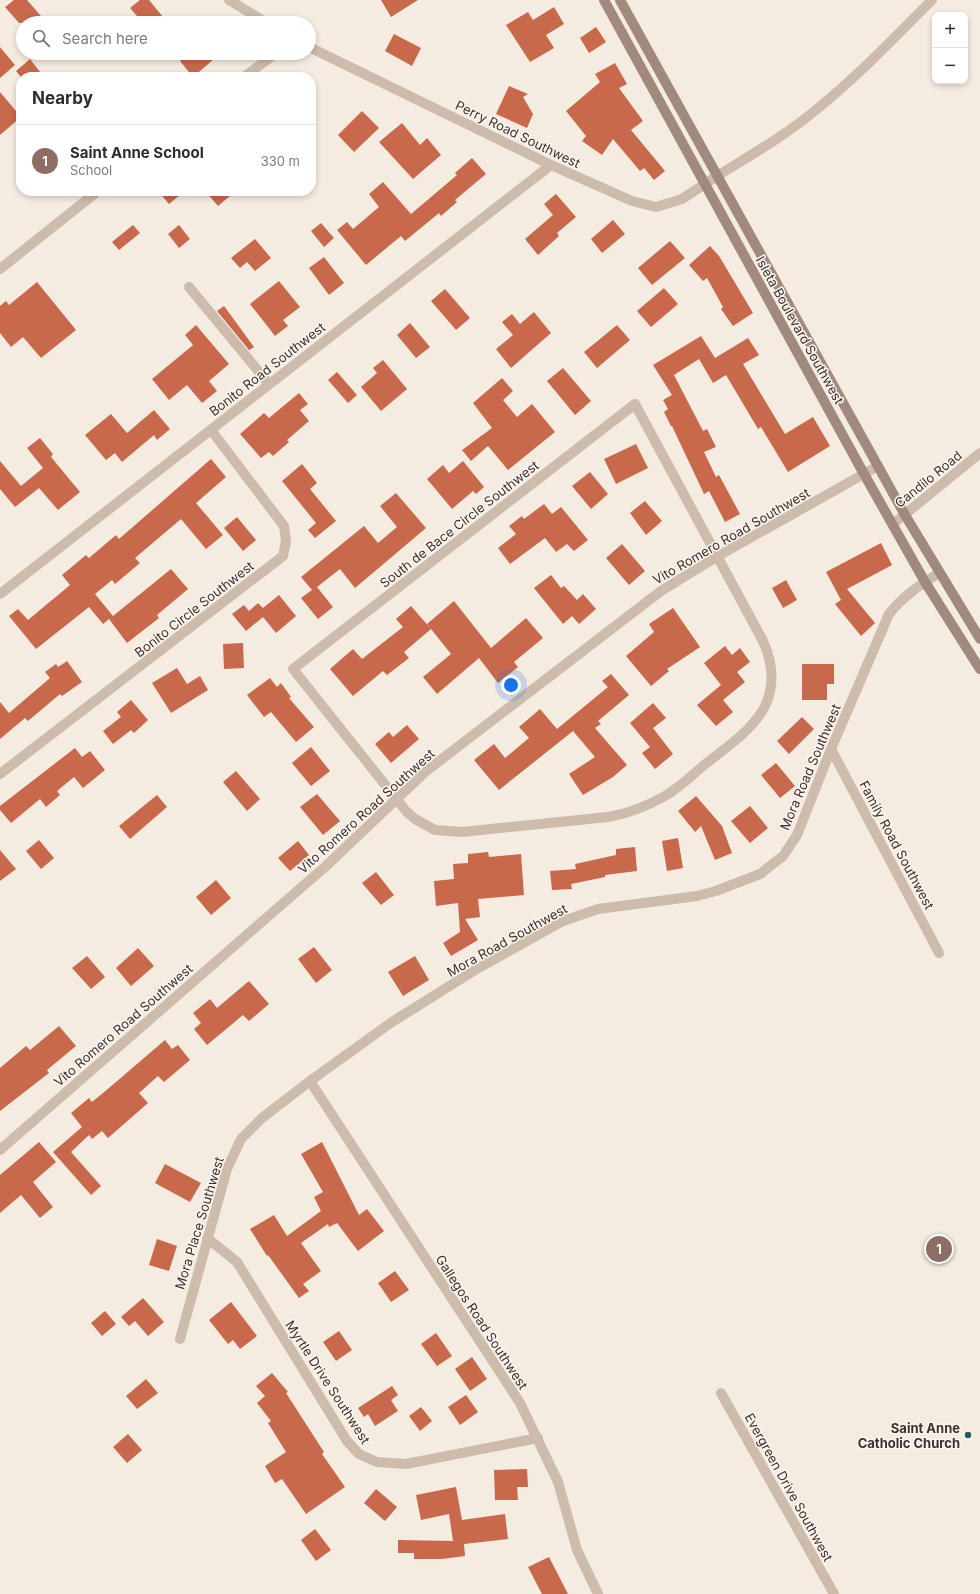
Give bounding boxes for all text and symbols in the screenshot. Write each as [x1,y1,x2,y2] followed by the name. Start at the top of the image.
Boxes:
[932,12,968,84] map controls
[932,12,968,48] button: +
[16,16,316,60] search box
[30,27,52,49] icon: search
[62,29,148,48] text: Search here
[932,48,968,84] button: −
[32,88,93,108] text: Nearby
[453,97,583,171] street label: Perry Road Southwest
[70,143,204,162] text: Saint Anne School
[42,153,48,169] text: 1
[261,153,300,169] text: 330 m
[70,162,112,178] text: School
[753,253,847,407] street label: Isleta Boulevard Southwest
[206,319,328,419] street label: Bonito Road Southwest
[891,447,965,511] street label: Candilo Road
[376,457,542,591] street label: South de Bace Circle Southwest
[650,484,812,588] street label: Vito Romero Road Southwest
[131,558,257,660] street label: Bonito Circle Southwest
[501,675,521,695] your location
[776,702,844,832] street label: Mora Road Southwest
[294,745,438,877] street label: Vito Romero Road Southwest
[856,778,938,912] street label: Family Road Southwest
[444,900,570,980] street label: Mora Road Southwest
[50,960,196,1090] street label: Vito Romero Road Southwest
[171,1155,227,1291] street label: Mora Place Southwest
[926,1234,952,1264] pin: 1
[433,1252,531,1392] street label: Gallegos Road Southwest
[282,1317,374,1447] street label: Myrtle Drive Southwest
[742,1410,836,1564] street label: Evergreen Drive Southwest
[858,1420,960,1451] place label: Saint Anne Catholic Church
[963,1430,973,1440] marker: Saint Anne Catholic Church

